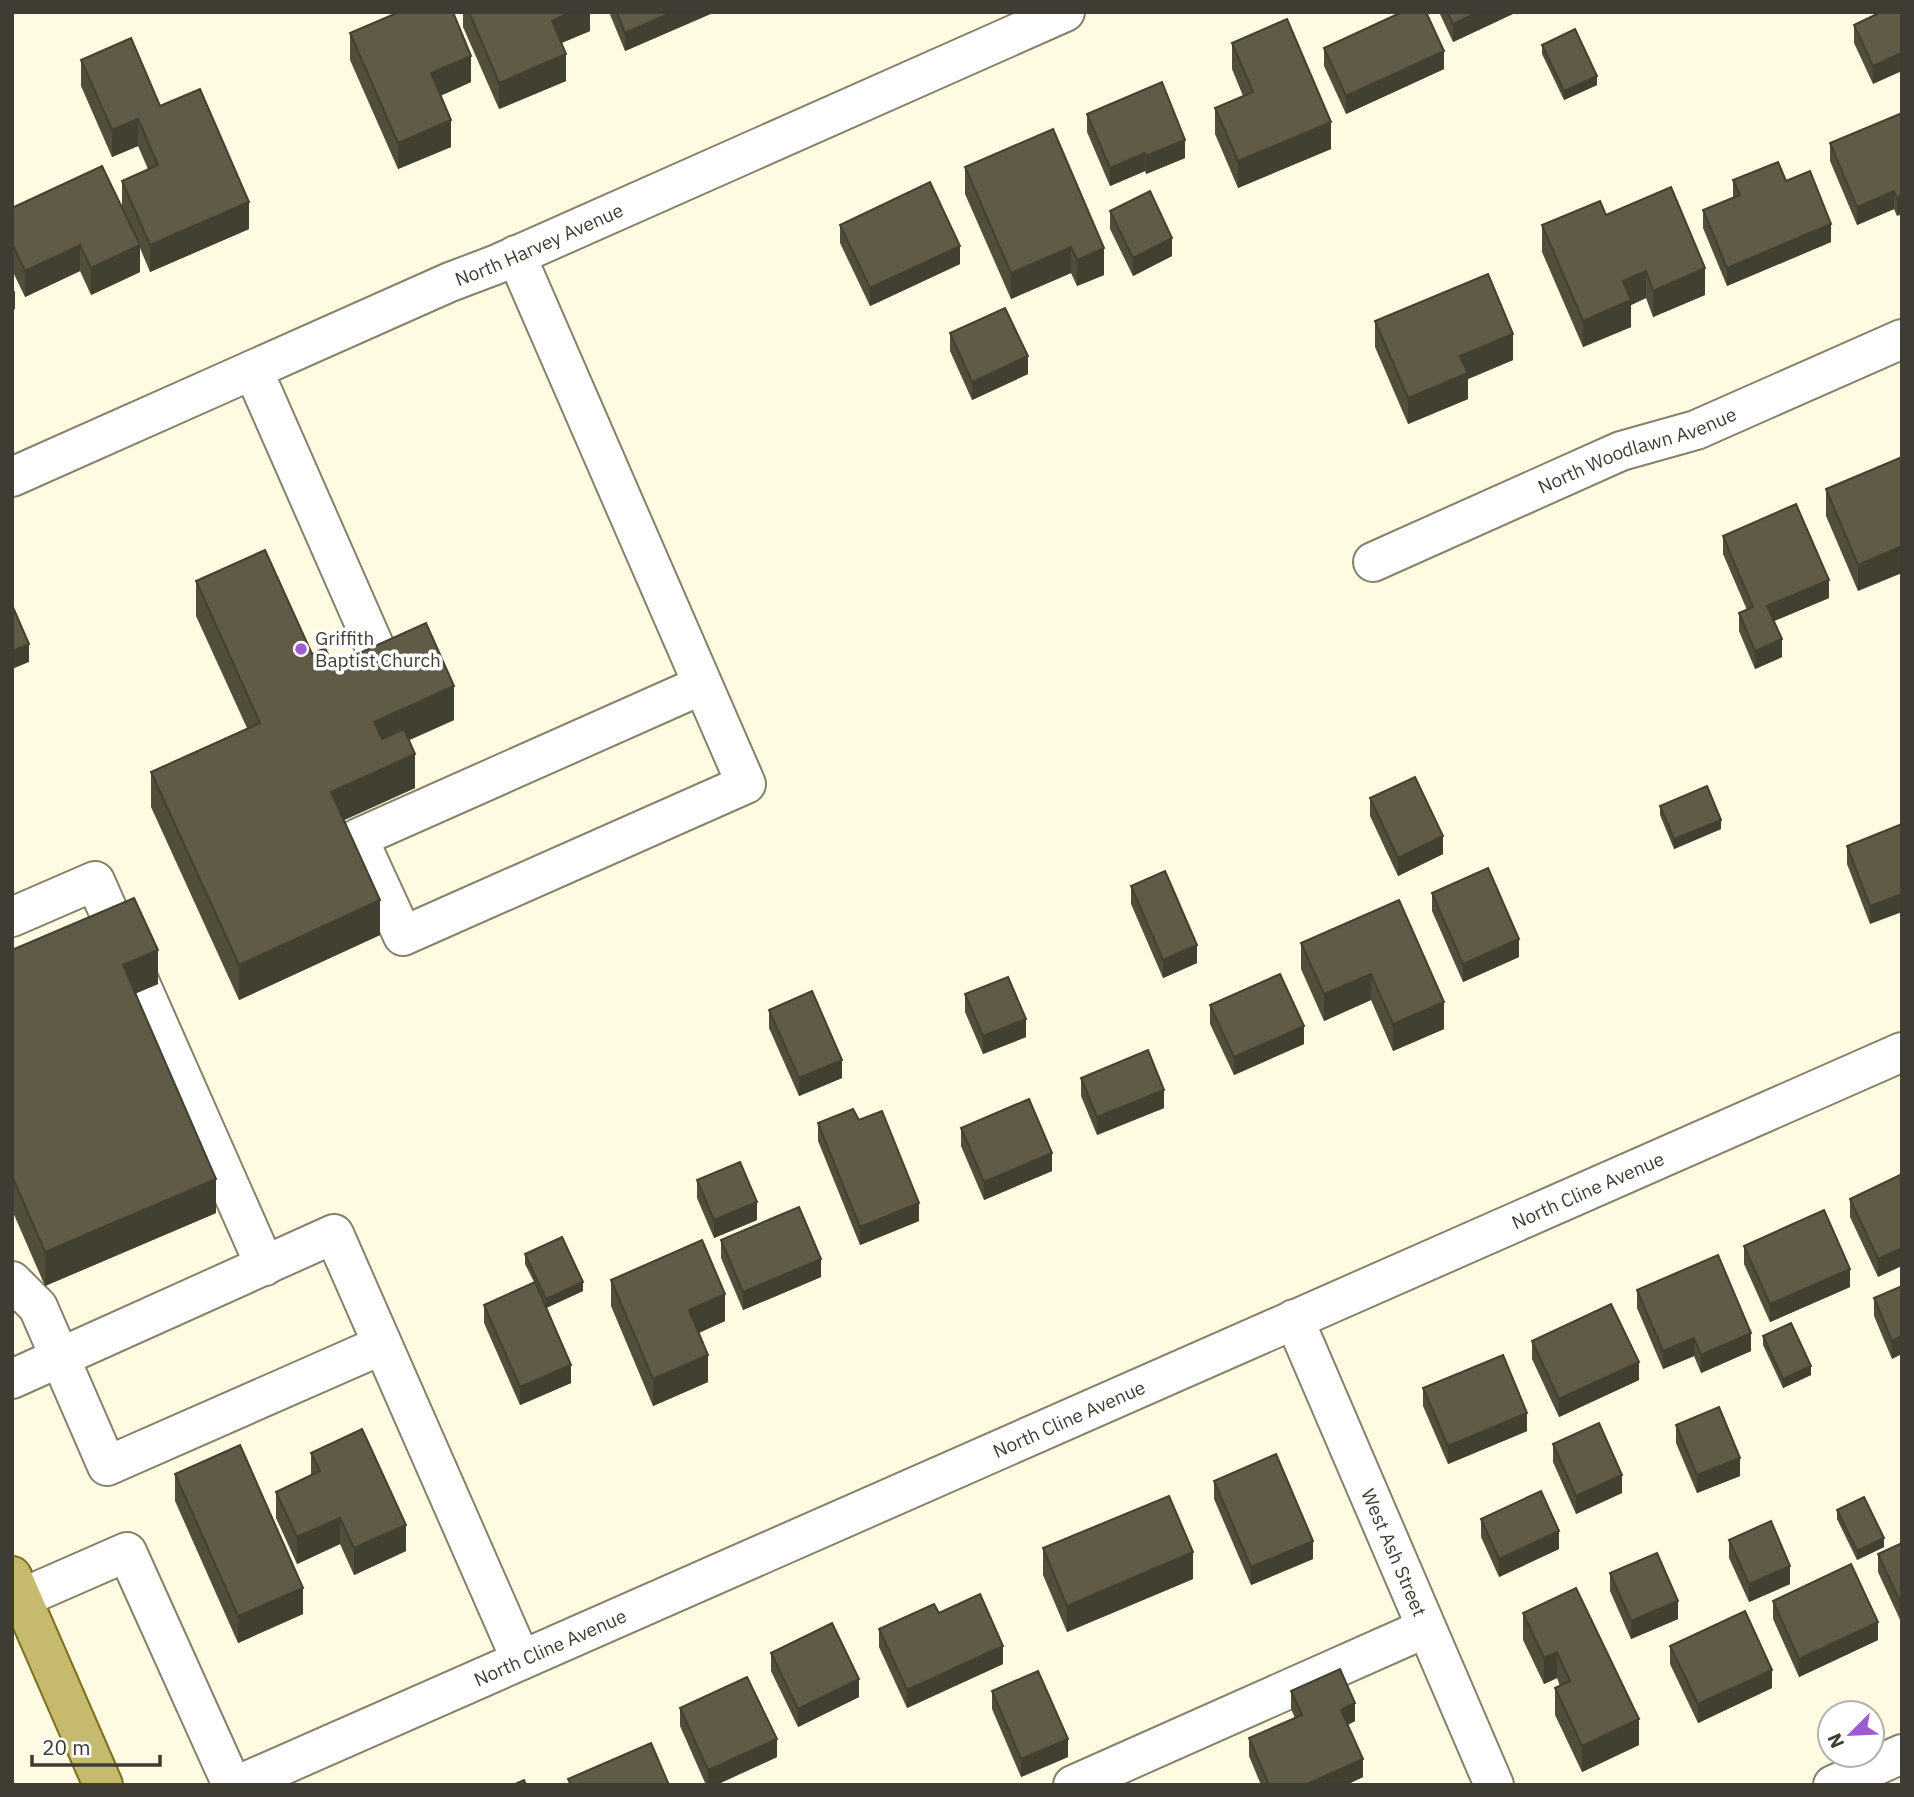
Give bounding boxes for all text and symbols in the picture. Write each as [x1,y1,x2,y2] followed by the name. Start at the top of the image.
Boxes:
[451,198,627,291] street label: North Harvey Avenue
[1534,402,1740,499] street label: North Woodlawn Avenue
[315,626,441,672] place label: Griffith Baptist Church
[293,641,309,657] marker: Griffith Baptist Church
[1508,1146,1668,1234] street label: North Cline Avenue
[989,1375,1149,1463] street label: North Cline Avenue
[1356,1485,1432,1620] street label: West Ash Street
[470,1603,630,1692] street label: North Cline Avenue
[1816,1699,1886,1769] north arrow
[32,1724,159,1768] scale bar
[1822,1730,1849,1752] text: N
[42,1733,91,1761] text: 20 m

